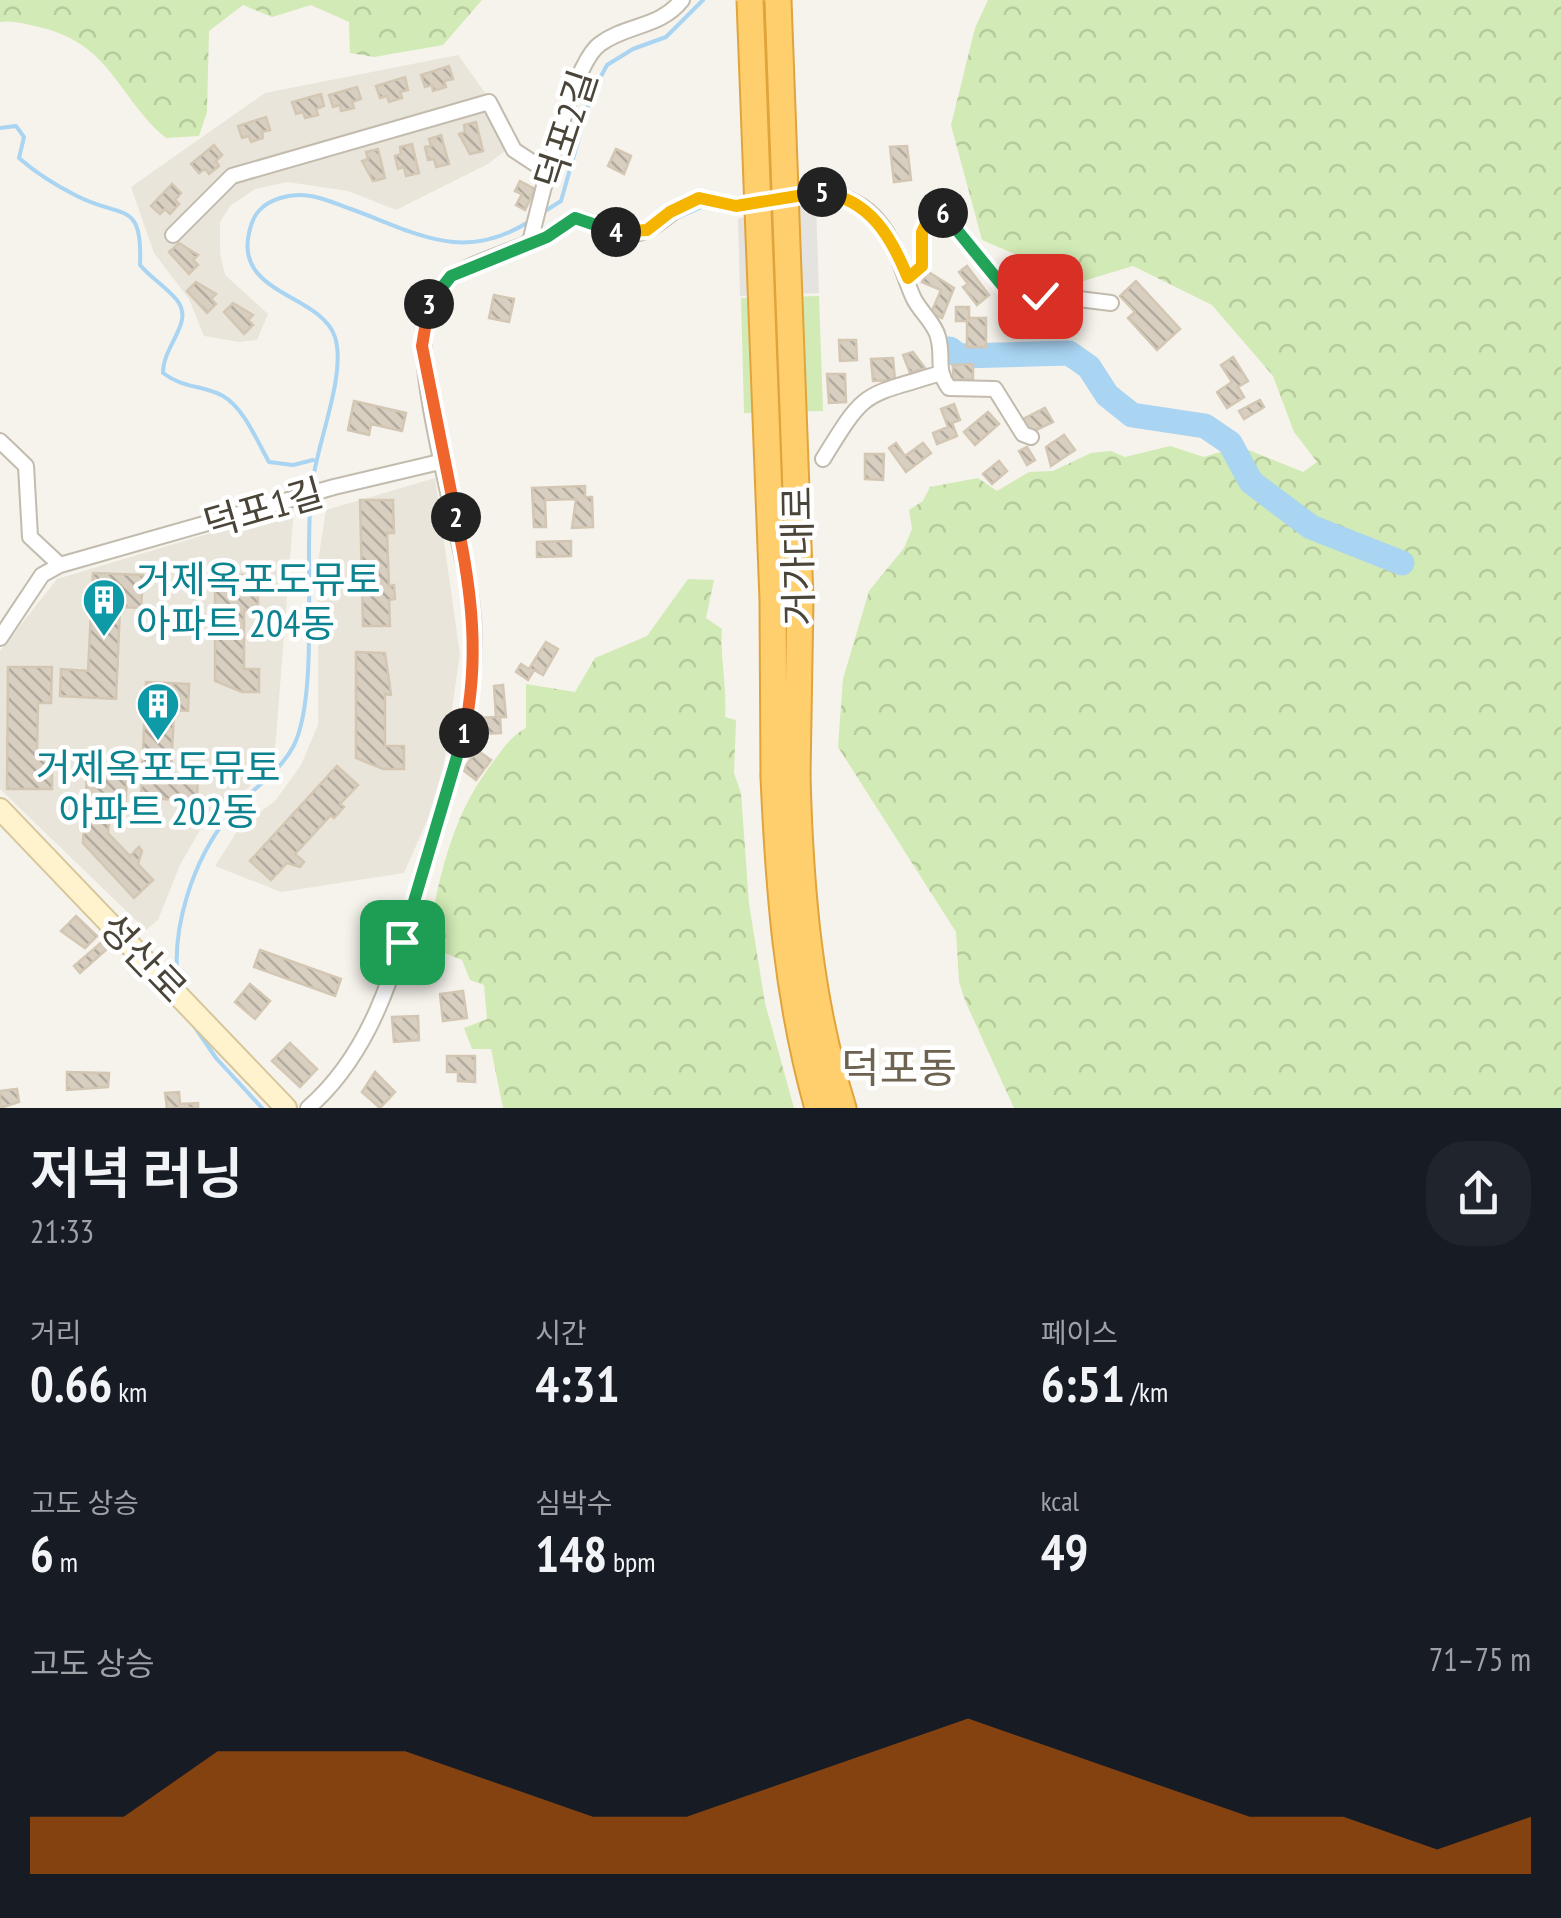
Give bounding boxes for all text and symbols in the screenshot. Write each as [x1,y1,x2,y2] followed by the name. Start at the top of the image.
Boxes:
[523,63,607,195] street label: 덕포2길
[797,167,847,217] pin: 5
[815,173,829,210] text: 5
[918,188,968,238] pin: 6
[936,194,950,231] text: 6
[591,207,641,257] pin: 4
[609,213,623,250] text: 4
[998,254,1083,339] pin
[1013,269,1068,324] icon: check
[404,279,454,329] pin: 3
[422,285,436,322] text: 3
[198,467,328,547] street label: 덕포1길
[771,486,823,626] street label: 거가대로
[431,492,481,542] pin: 2
[449,498,463,535] text: 2
[136,554,381,647] place label: 거제옥포도뮤토 아파트 204동
[81,577,127,638] building icon: 거제옥포도뮤토 아파트 204동
[135,681,181,742] building icon: 거제옥포도뮤토 아파트 202동
[439,708,489,758] pin: 1
[457,714,471,751] text: 1
[36,742,280,835] place label: 거제옥포도뮤토 아파트 202동
[360,900,445,985] pin
[90,902,198,1012] street label: 성산로
[375,915,430,970] icon: arrive
[841,1040,957,1095] district label: 덕포동
[30,1137,244,1208] text: 저녁 러닝
[1426,1141,1531,1246] button: share
[30,1210,94,1252] text: 21:33
[30,1314,82,1351] text: 거리
[535,1314,587,1351] text: 시간
[1041,1314,1118,1351] text: 페이스
[30,1351,112,1416] text: 0.66
[535,1351,620,1416] text: 4:31
[1041,1351,1125,1416] text: 6:51
[112,1373,147,1410] text: km
[1125,1373,1168,1410] text: /km
[1041,1482,1079,1519] text: kcal
[30,1484,139,1521] text: 고도 상승
[535,1484,613,1521] text: 심박수
[1041,1519,1088,1584] text: 49
[30,1521,54,1586] text: 6
[535,1521,607,1586] text: 148
[54,1543,78,1580] text: m
[607,1543,656,1580] text: bpm
[1429,1638,1531,1680] text: 71–75 m
[30,1642,155,1684] text: 고도 상승

